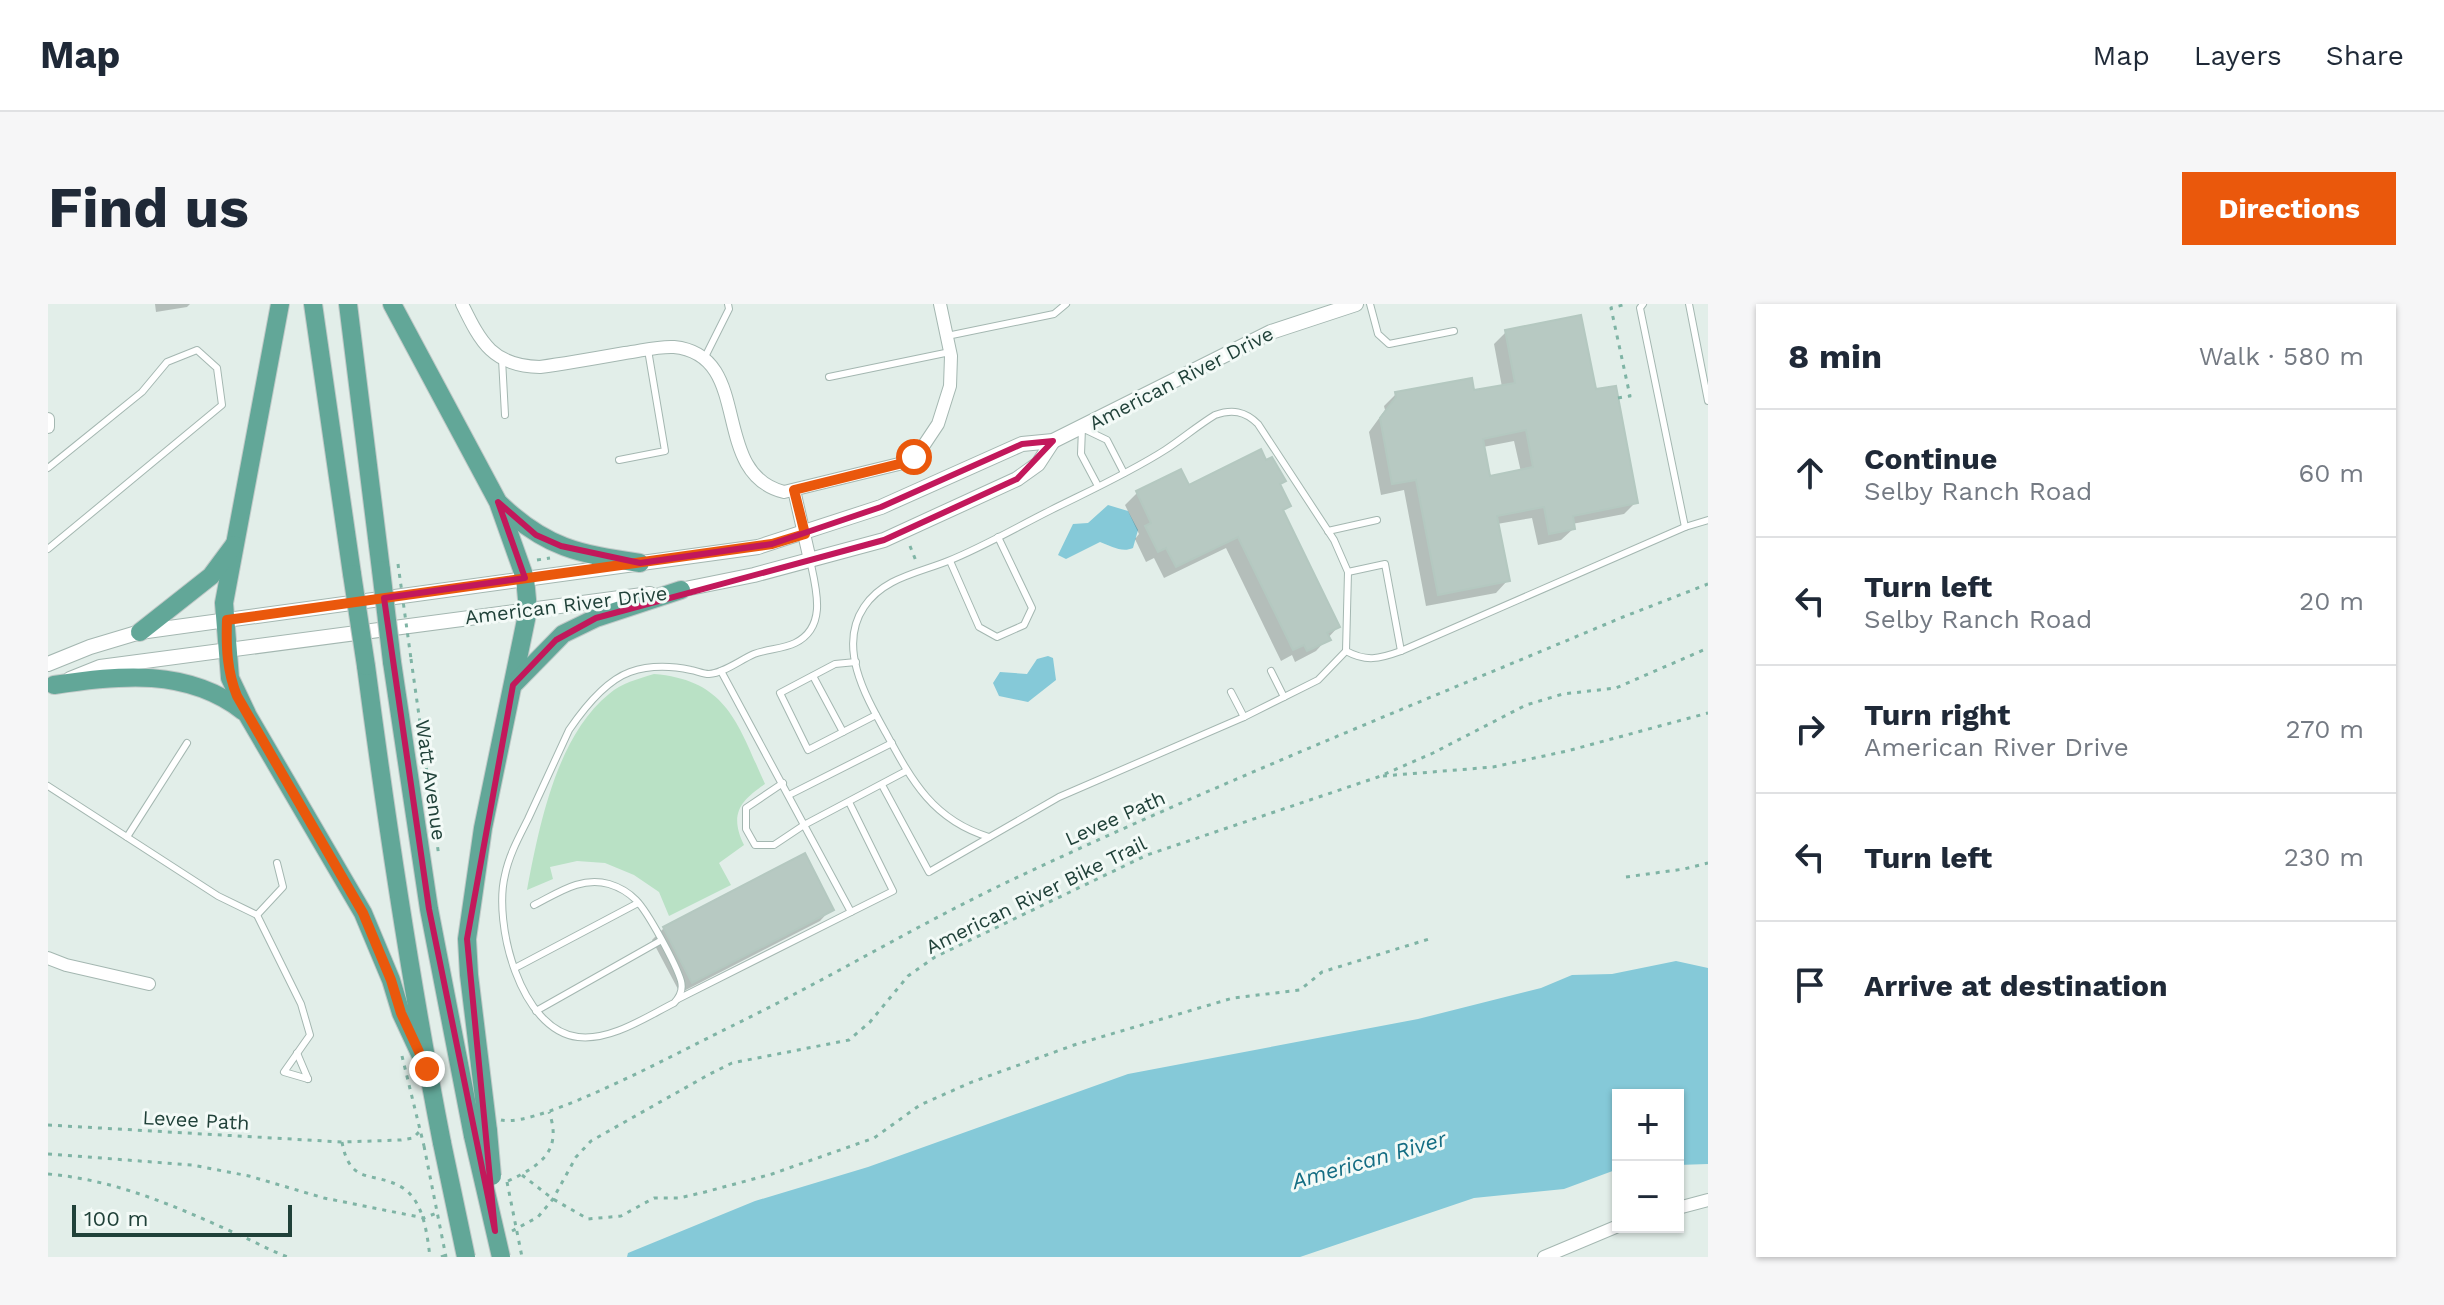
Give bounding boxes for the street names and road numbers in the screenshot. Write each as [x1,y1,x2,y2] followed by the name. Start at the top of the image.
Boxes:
[1085,321,1277,435] street label: American River Drive
[463,581,669,629] street label: American River Drive
[411,718,451,842] street label: Watt Avenue
[1061,785,1169,851] street label: Levee Path
[922,831,1150,959] street label: American River Bike Trail
[142,1105,250,1135] street label: Levee Path

